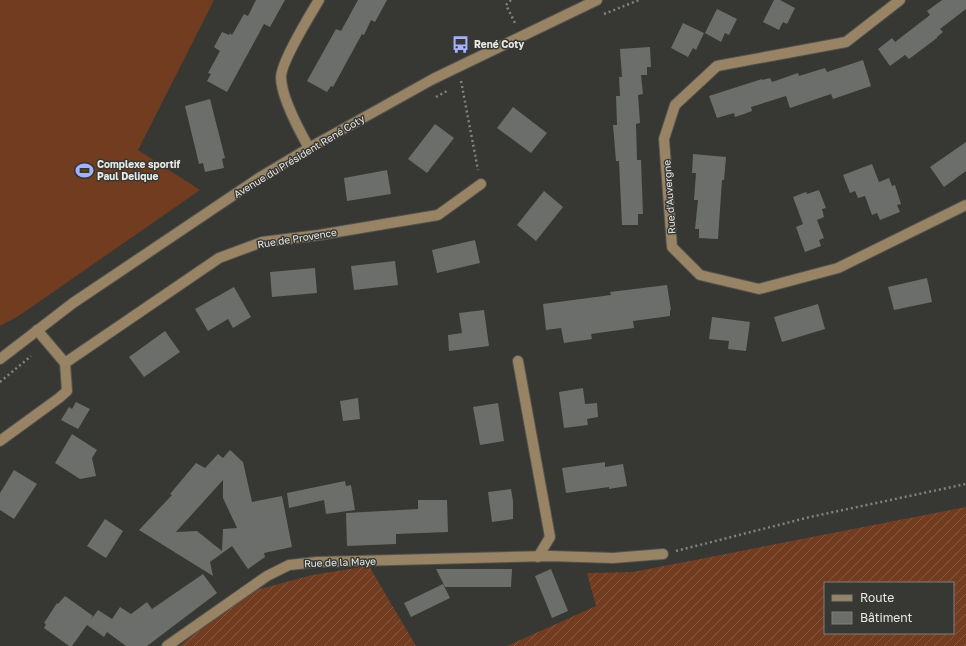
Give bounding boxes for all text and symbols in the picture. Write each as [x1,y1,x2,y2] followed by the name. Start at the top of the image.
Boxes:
[451,34,471,54] bus stop icon: René Coty
[474,38,524,50] place label: René Coty
[231,112,367,200] street label: Avenue du Président René Coty
[97,158,181,182] place label: Complexe sportif Paul Delique
[660,159,678,234] street label: Rue d'Auvergne
[74,160,94,180] sports icon: Complexe sportif Paul Delique
[256,226,338,250] street label: Rue de Provence
[304,555,376,569] street label: Rue de la Maye
[824,582,954,634] legend
[860,590,894,605] text: Route
[860,610,913,625] text: Bâtiment

